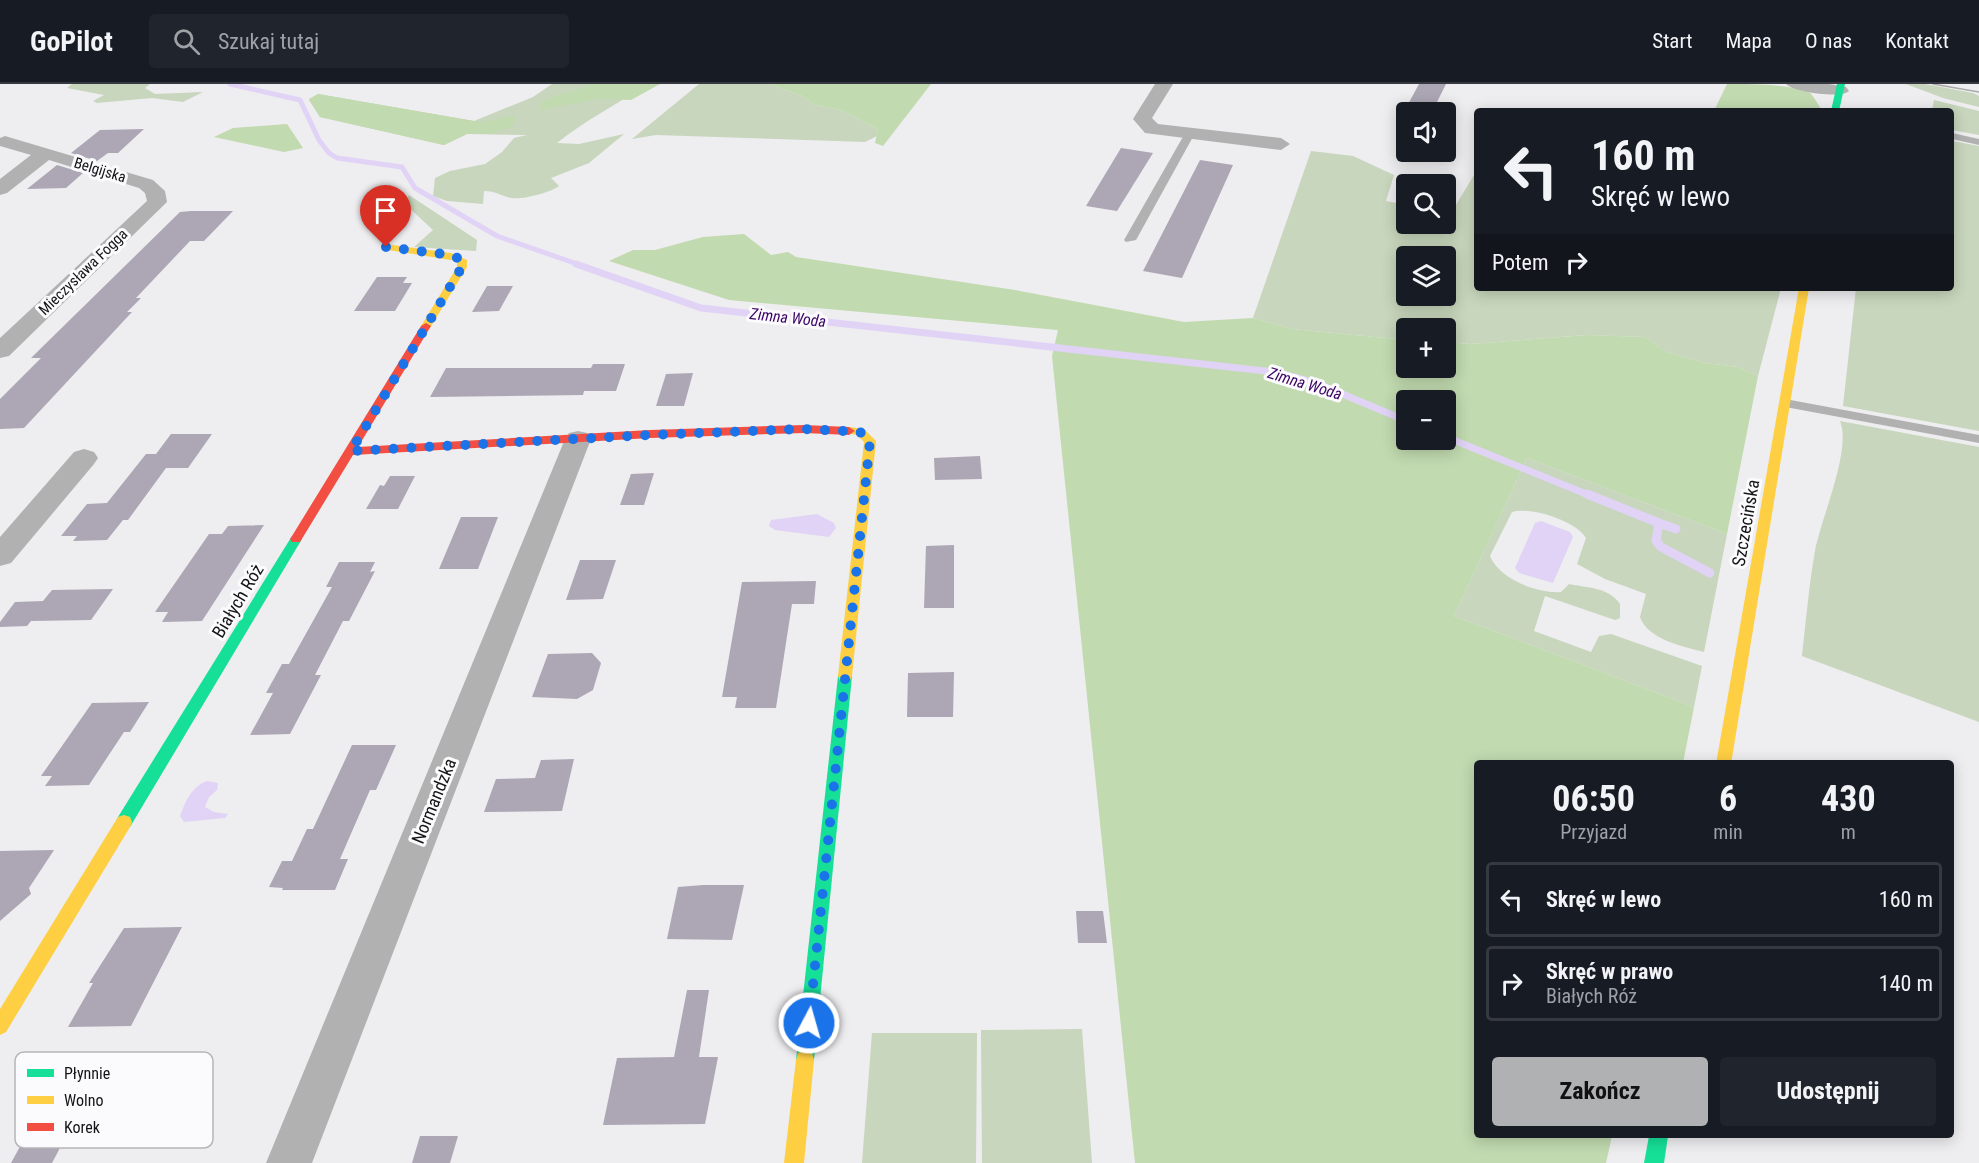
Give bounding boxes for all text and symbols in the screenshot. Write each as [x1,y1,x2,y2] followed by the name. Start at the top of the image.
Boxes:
[149,14,569,68] search box
[30,25,113,58] text: GoPilot
[170,25,203,58] icon: search
[218,29,319,54] text: Szukaj tutaj
[1652,29,1693,53] text: Start
[1726,29,1772,53] text: Mapa
[1805,29,1852,53] text: O nas
[1885,29,1949,53] text: Kontakt
[1396,102,1456,450] map controls
[1396,102,1456,162] button: sound
[1591,131,1696,180] text: 160 m
[1492,132,1570,210] icon: left
[72,154,128,186] street label: Belgijska
[1396,174,1456,234] button: search
[1591,181,1730,213] text: Skręć w lewo
[360,185,411,247] pin
[369,194,402,227] icon: arrive
[35,225,131,319] street label: Mieczysława Fogga
[1396,246,1456,306] button: layers
[1560,246,1593,279] icon: right
[1492,250,1548,275] text: Potem
[748,304,827,331] water label: Zimna Woda
[1396,318,1456,378] button: +
[1265,363,1344,404] water label: Zimna Woda
[1396,390,1456,450] button: −
[1728,478,1763,568] street label: Szczecińska
[207,560,268,641] street label: Białych Róż
[407,755,460,847] street label: Normandzka
[1552,778,1635,820] text: 06:50
[1719,778,1737,820] text: 6
[1821,778,1876,820] text: 430
[1560,820,1627,844] text: Przyjazd
[1713,820,1743,844] text: min
[1841,820,1856,844] text: m
[1495,883,1528,916] icon: left
[1546,887,1661,912] text: Skręć w lewo
[1879,887,1933,912] text: 160 m
[1546,959,1673,984] text: Skręć w prawo
[1495,967,1528,1000] icon: right
[1879,971,1933,996] text: 140 m
[1546,984,1637,1008] text: Białych Róż
[777,991,841,1055] position arrow
[15,1052,213,1148] legend
[1492,1057,1708,1126] button: Zakończ
[1720,1057,1936,1126] button: Udostępnij
[64,1064,110,1083] text: Płynnie
[64,1091,103,1110] text: Wolno
[64,1118,101,1137] text: Korek

